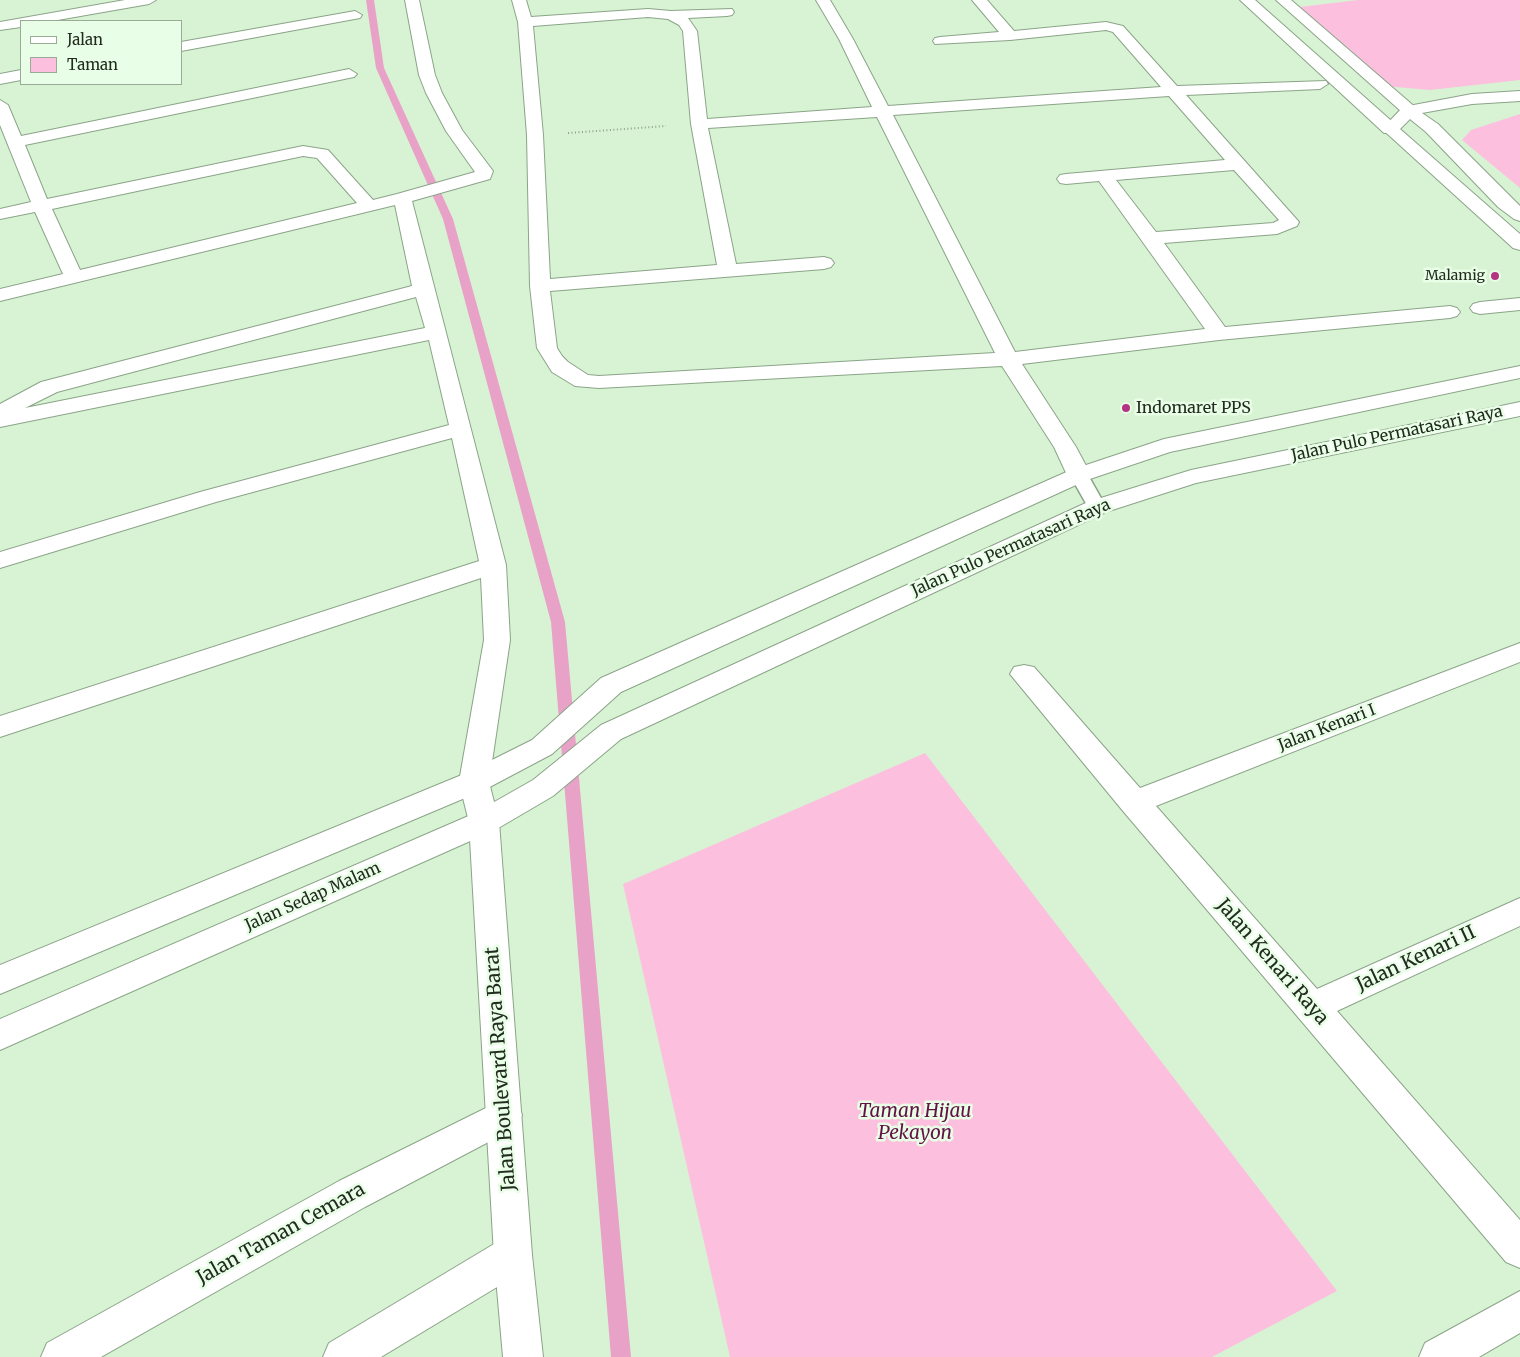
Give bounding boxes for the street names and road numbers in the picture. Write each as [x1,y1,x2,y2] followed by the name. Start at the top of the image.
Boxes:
[1290,402,1504,466] street label: Jalan Pulo Permatasari Raya
[909,495,1113,601] street label: Jalan Pulo Permatasari Raya
[1276,701,1378,755] street label: Jalan Kenari I
[242,859,384,935] street label: Jalan Sedap Malam
[1211,894,1333,1030] street label: Jalan Kenari Raya
[1353,921,1479,997] street label: Jalan Kenari II
[481,946,521,1192] street label: Jalan Boulevard Raya Barat
[193,1178,369,1290] street label: Jalan Taman Cemara

